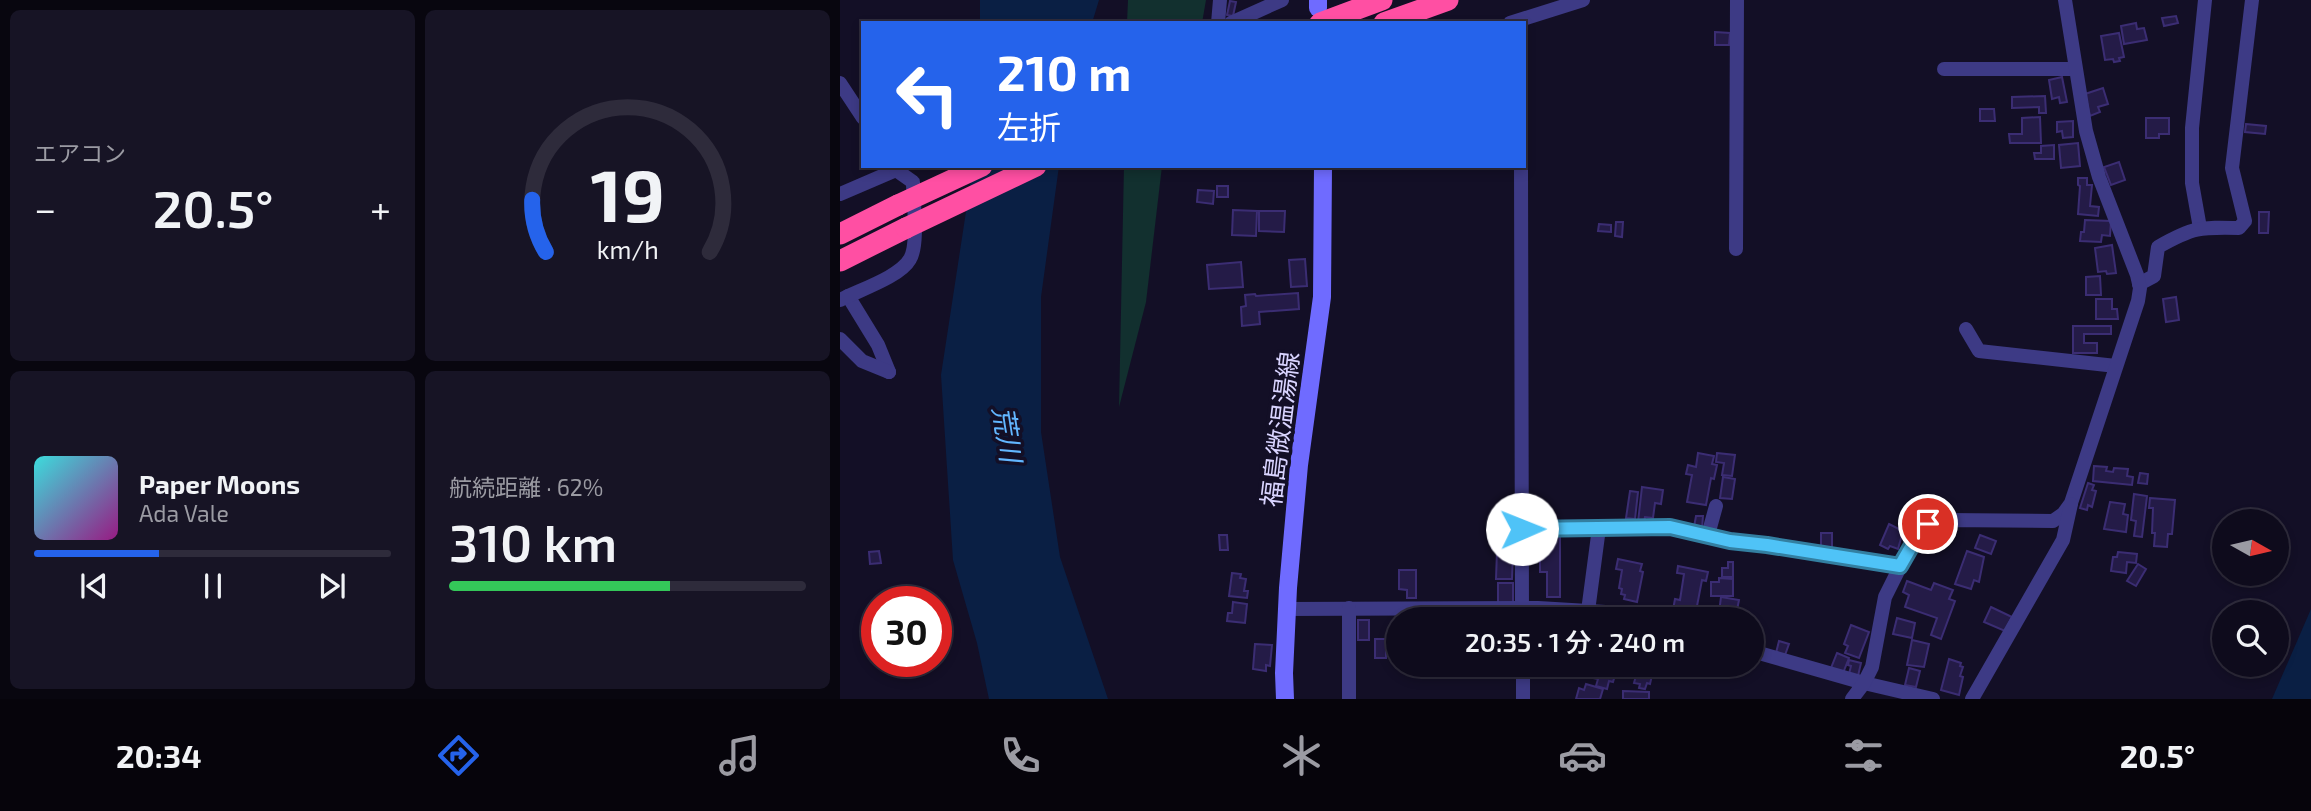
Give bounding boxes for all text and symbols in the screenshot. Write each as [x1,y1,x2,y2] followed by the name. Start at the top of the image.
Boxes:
[997,42,1131,101] text: 210 m
[882,49,973,140] icon: left
[997,107,1061,145] text: 左折
[34,139,126,167] text: エアコン
[590,149,665,237] text: 19
[153,176,274,238] text: 20.5°
[34,185,56,231] text: −
[370,185,391,231] text: +
[596,233,659,263] text: km/h
[1254,350,1304,508] street label: 福島微温湯線
[987,404,1030,467] water label: 荒川
[139,468,300,499] text: Paper Moons
[449,473,603,501] text: 航続距離 · 62%
[1485,492,1559,566] position arrow
[1898,494,1958,554] pin
[139,499,229,527] text: Ada Vale
[1909,505,1947,543] icon: arrive
[2212,509,2289,586] north arrow
[2212,509,2289,677] map controls
[449,510,617,572] text: 310 km
[75,567,113,605] icon: previous
[194,567,232,605] icon: pause
[313,567,351,605] icon: next
[861,586,952,677] speed limit sign: 30
[2212,600,2289,677] button: search
[1465,626,1685,657] text: 20:35 · 1 分 · 240 m
[434,731,483,780] icon: directions
[715,731,764,780] icon: music
[996,731,1045,780] icon: phone
[1277,731,1326,780] icon: climate
[1558,731,1607,780] icon: car
[1839,731,1888,780] icon: filters
[116,736,202,774] text: 20:34
[2120,736,2195,774] text: 20.5°

